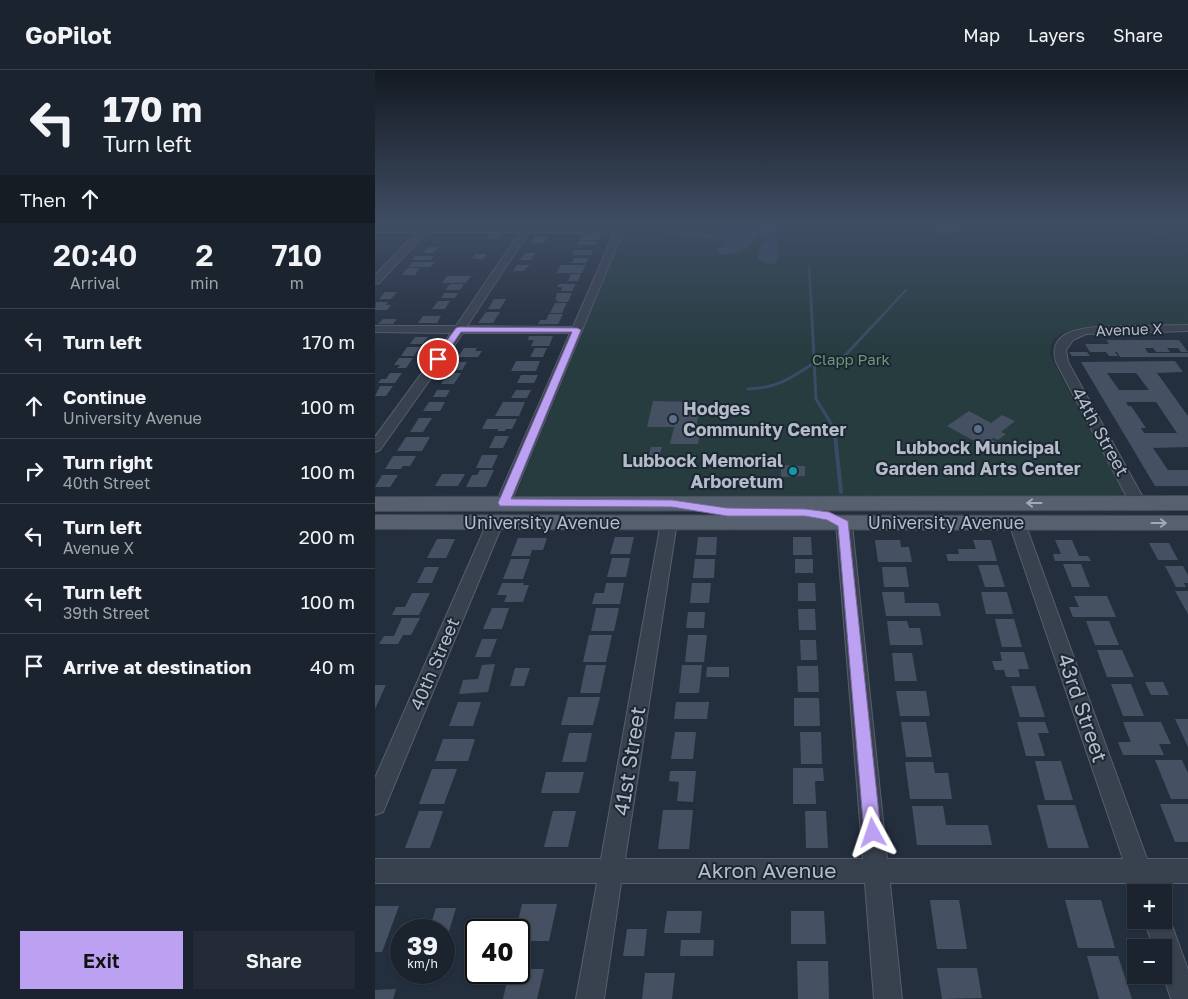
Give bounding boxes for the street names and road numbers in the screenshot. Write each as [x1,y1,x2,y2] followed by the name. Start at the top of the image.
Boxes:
[1095,319,1163,339] street label: Avenue X
[1067,383,1134,480] street label: 44th Street
[464,511,620,533] street label: University Avenue
[868,511,1024,533] street label: University Avenue
[405,614,463,713] street label: 40th Street
[1052,650,1114,766] street label: 43rd Street
[608,705,650,817] street label: 41st Street
[698,857,836,883] street label: Akron Avenue

